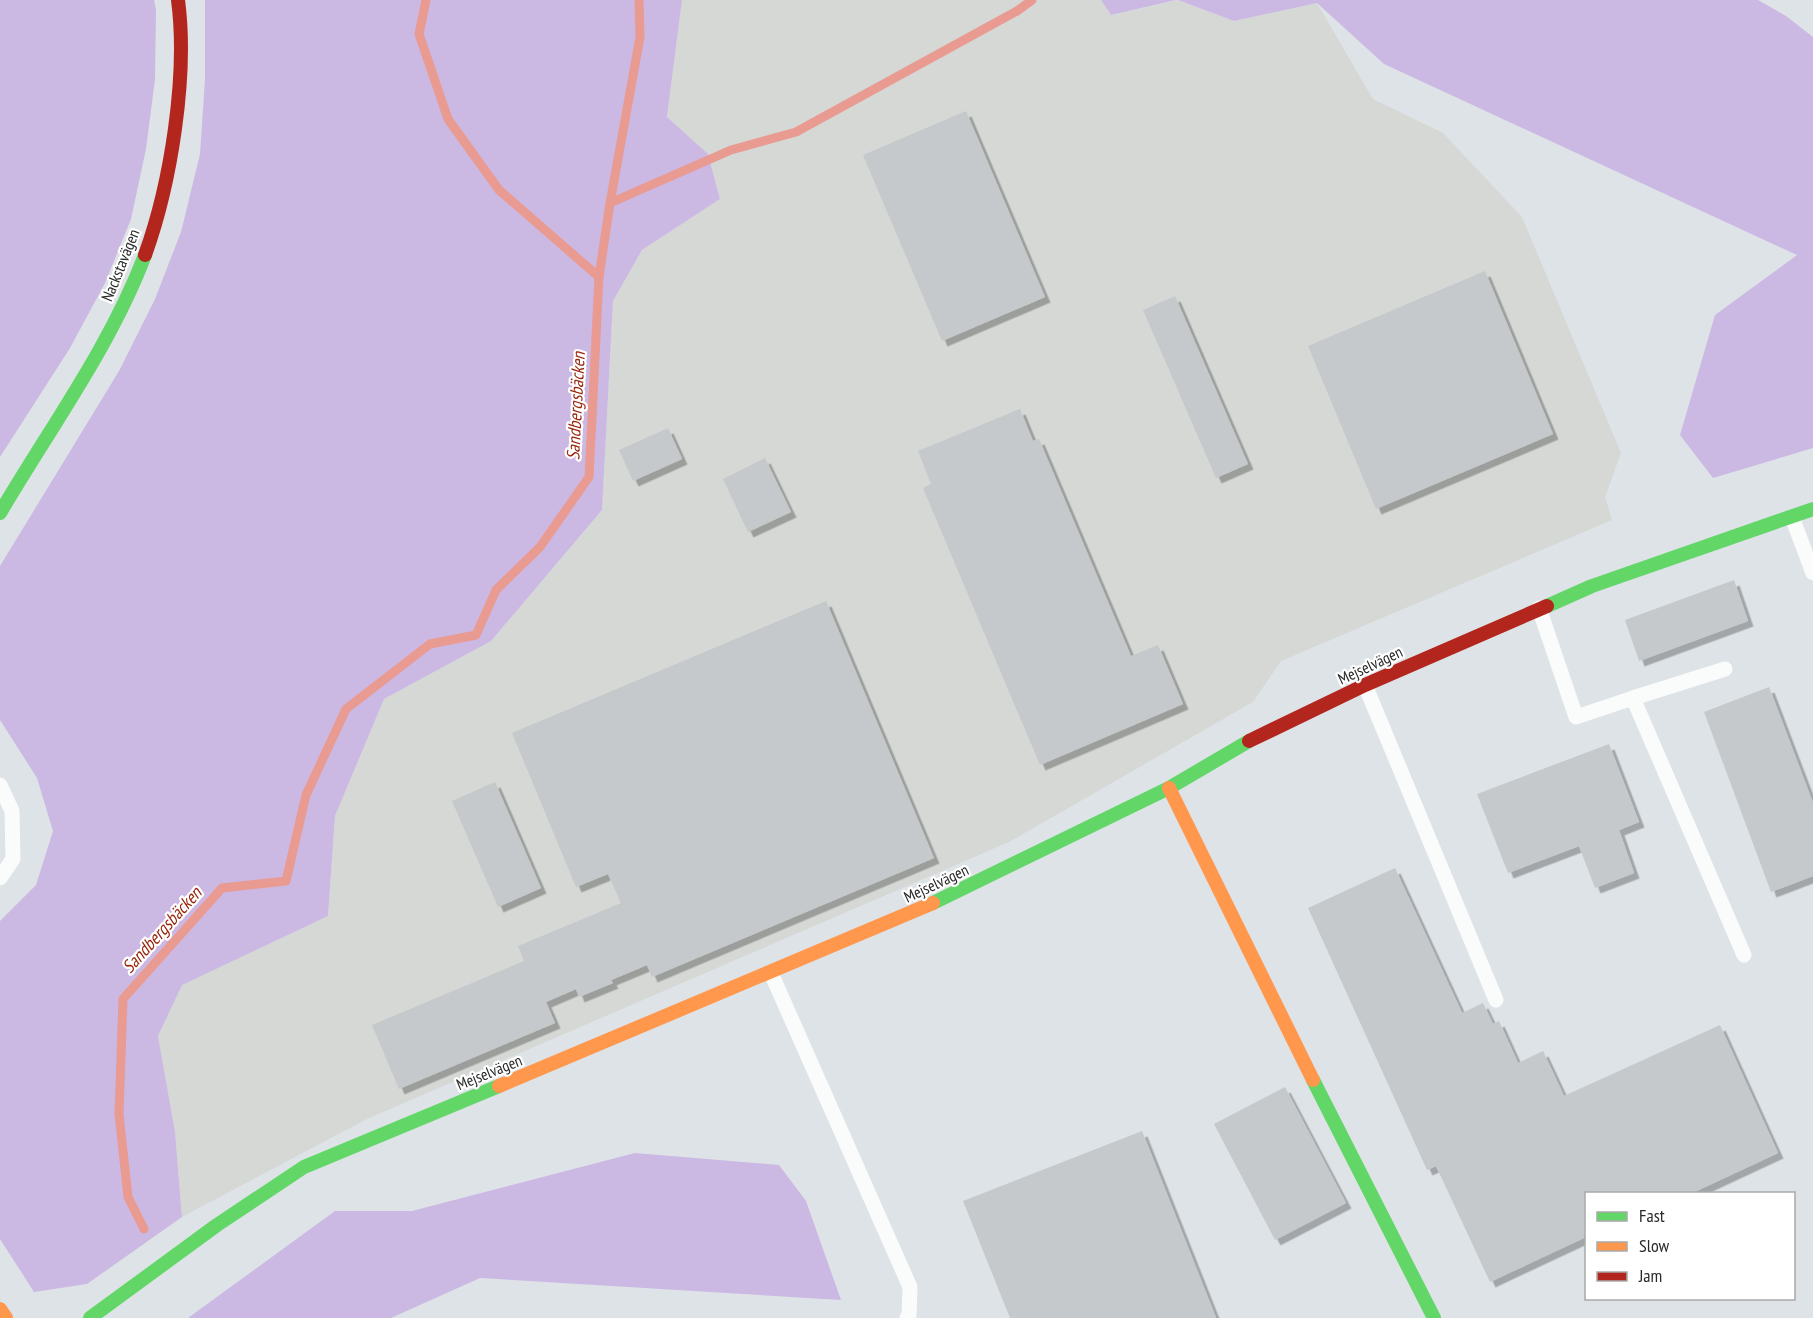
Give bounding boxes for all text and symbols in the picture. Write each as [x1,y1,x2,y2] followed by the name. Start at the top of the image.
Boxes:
[96,226,144,304] street label: Nackstavägen
[561,350,590,461] water label: Sandbergsbäcken
[1334,641,1406,689] street label: Mejselvägen
[900,859,972,907] street label: Mejselvägen
[117,881,207,978] water label: Sandbergsbäcken
[453,1050,525,1094] street label: Mejselvägen
[1585,1192,1795,1300] legend
[1639,1204,1665,1227] text: Fast
[1639,1234,1670,1257] text: Slow
[1638,1264,1662,1287] text: Jam

